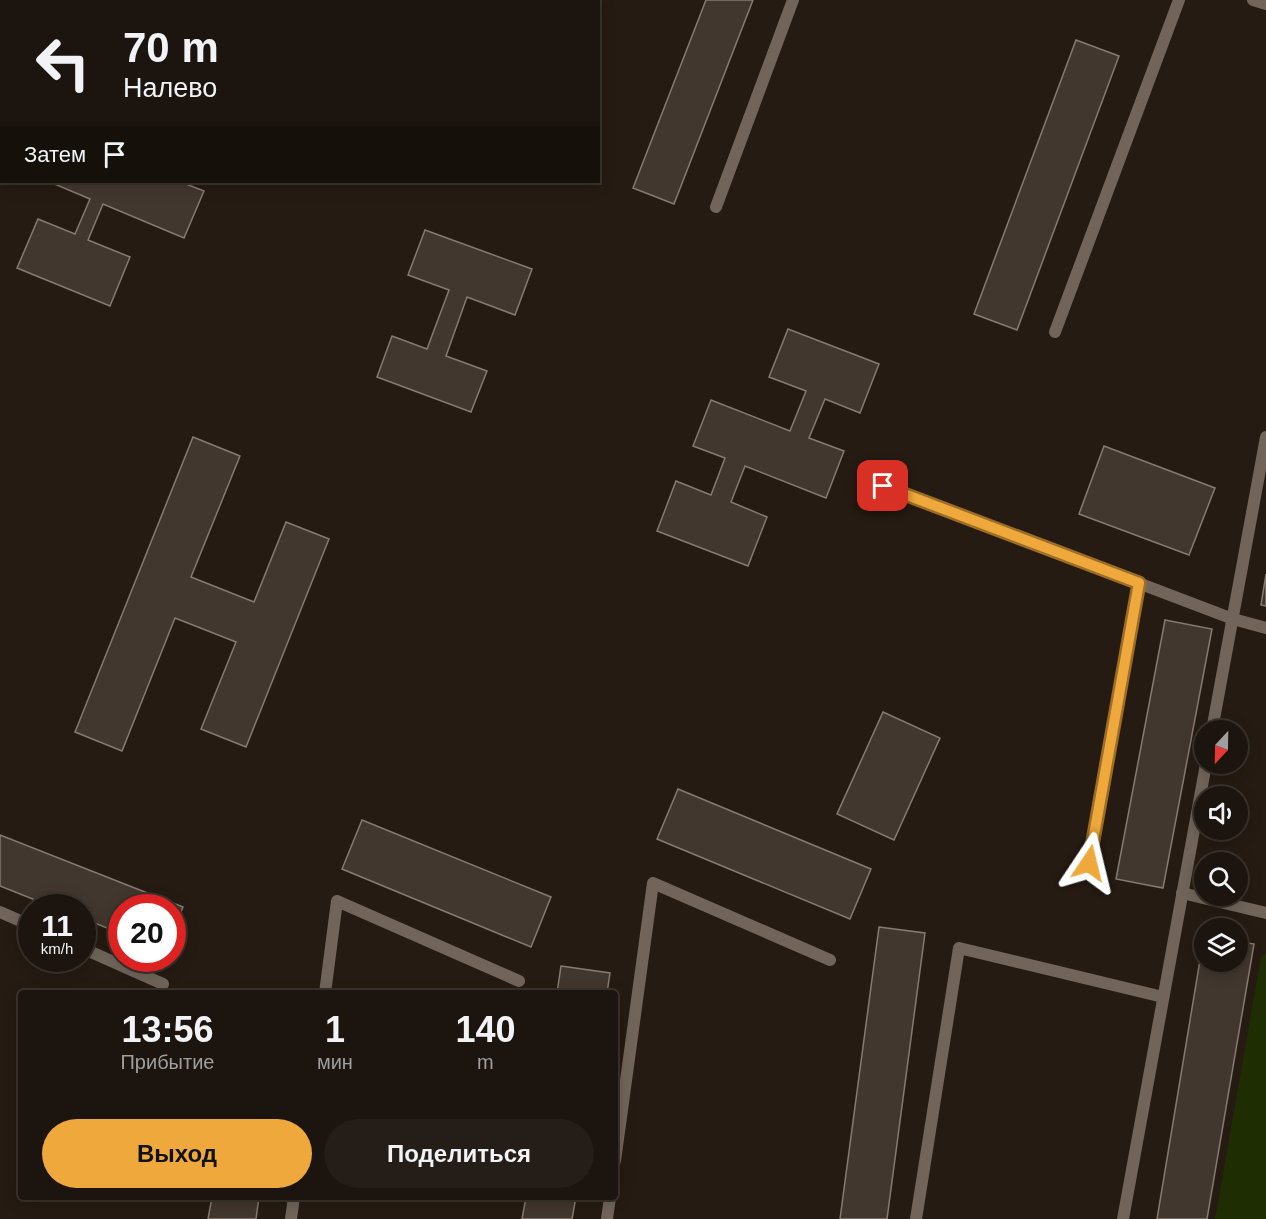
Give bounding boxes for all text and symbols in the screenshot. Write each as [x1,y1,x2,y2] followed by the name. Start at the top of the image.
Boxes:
[24,24,102,102] icon: left
[123,24,219,71] text: 70 m
[123,73,217,103] text: Налево
[98,138,131,171] icon: arrive
[24,142,86,167] text: Затем
[857,460,908,511] pin
[866,469,899,502] icon: arrive
[1194,720,1248,774] north arrow
[1194,720,1248,972] map controls
[1194,786,1248,840] button: sound
[1057,831,1121,895] position arrow
[1194,852,1248,906] button: search
[108,894,186,972] speed limit sign: 20
[41,909,73,942] text: 11
[1194,918,1248,972] button: layers
[41,940,73,957] text: km/h
[121,1009,214,1050] text: 13:56
[325,1009,345,1050] text: 1
[455,1009,515,1050] text: 140
[120,1051,214,1073] text: Прибытие
[317,1051,353,1073] text: мин
[477,1051,494,1073] text: m
[42,1119,312,1188] button: Выход
[324,1119,594,1188] button: Поделиться

